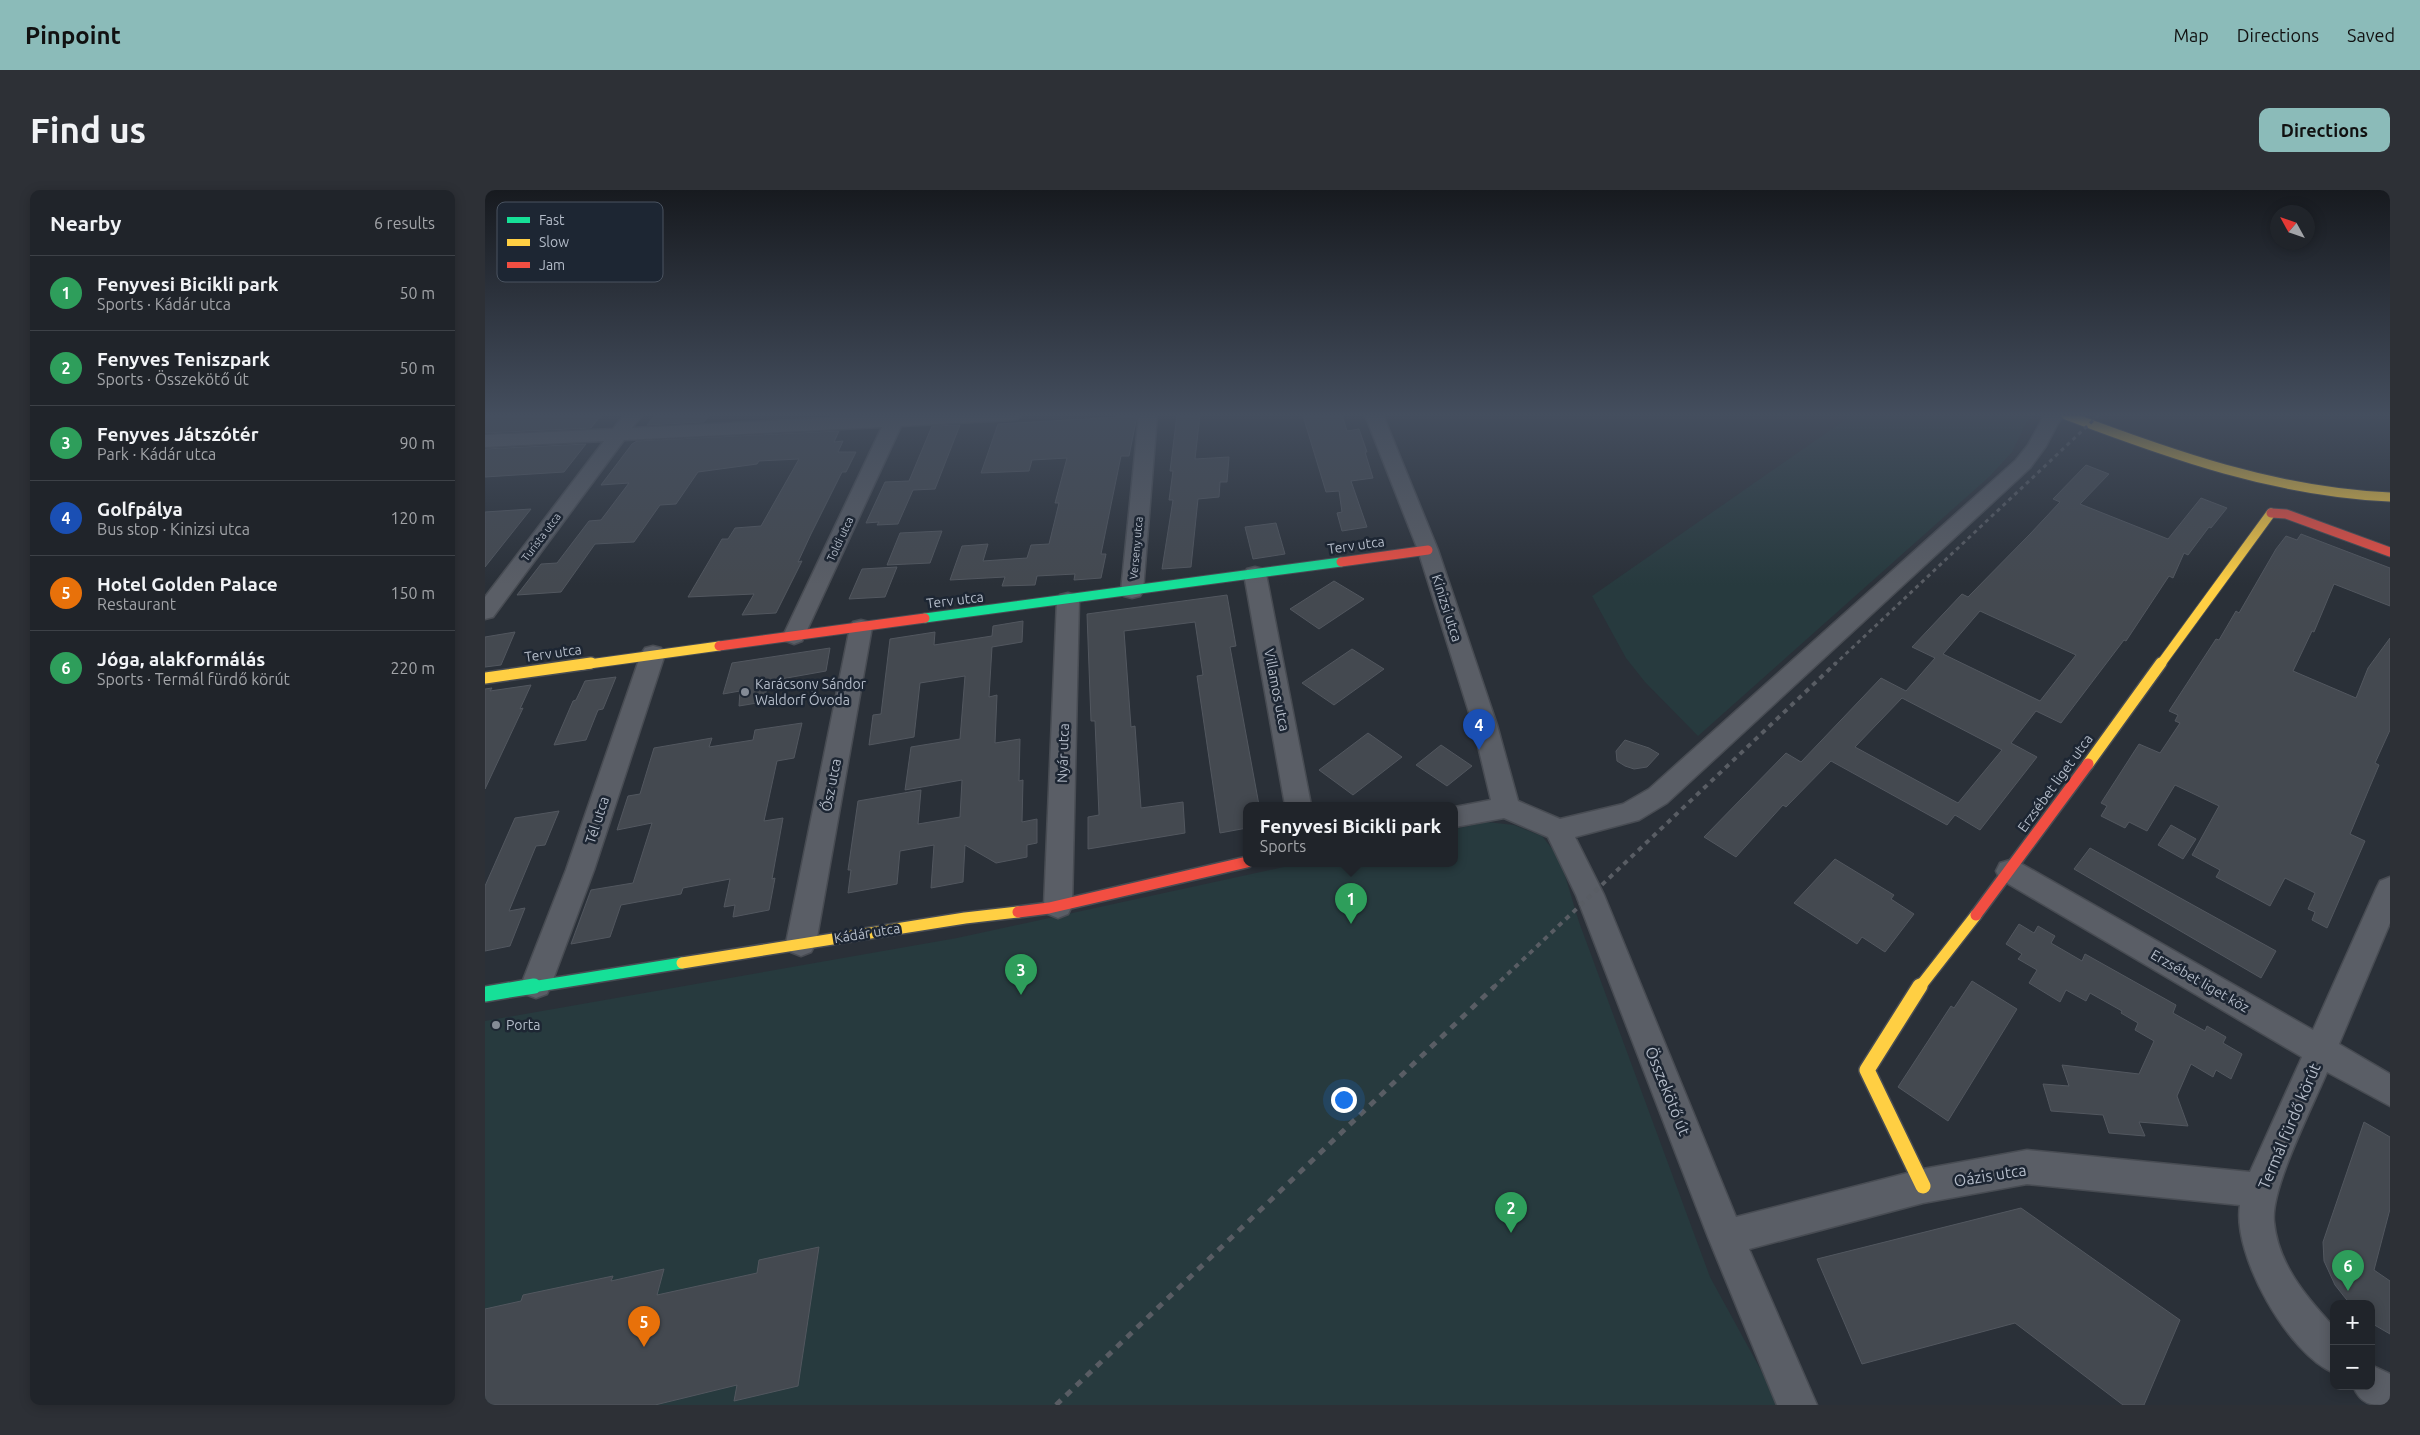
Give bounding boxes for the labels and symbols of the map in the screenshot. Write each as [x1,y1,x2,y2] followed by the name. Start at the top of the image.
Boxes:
[497,202,663,282] legend
[2270,205,2315,250] north arrow
[539,212,565,228] text: Fast
[539,234,569,250] text: Slow
[539,257,565,273] text: Jam
[519,510,563,564] street label: Turista utca
[824,515,856,563] street label: Toldi utca
[1127,516,1145,580] street label: Verseny utca
[1326,533,1386,557] street label: Terv utca
[1429,572,1465,644] street label: Kinizsi utca
[925,589,985,611] street label: Terv utca
[523,641,583,665] street label: Terv utca
[1261,647,1293,733] street label: Villamos utca
[755,676,867,708] place label: Karácsony Sándor Waldorf Óvoda
[739,686,751,698] marker: Karácsony Sándor Waldorf Óvoda
[1463,709,1495,750] pin: 4
[1054,723,1072,783] street label: Nyár utca
[2014,731,2096,835] street label: Erzsébet liget utca
[817,757,844,813] street label: Ősz utca
[582,794,612,846] street label: Tél utca
[1335,883,1367,924] pin: 1
[833,920,901,946] street label: Kádár utca
[2148,946,2252,1016] street label: Erzsébet liget köz
[1005,954,1037,995] pin: 3
[506,1017,540,1033] place label: Porta
[490,1019,502,1031] marker: Porta
[1642,1044,1694,1139] street label: Összekötő út
[2254,1060,2324,1192] street label: Termál fürdő körút
[1331,1087,1357,1113] your location
[1952,1160,2028,1190] street label: Oázis utca
[1495,1192,1527,1233] pin: 2
[2332,1250,2364,1291] pin: 6
[628,1306,660,1347] pin: 5

